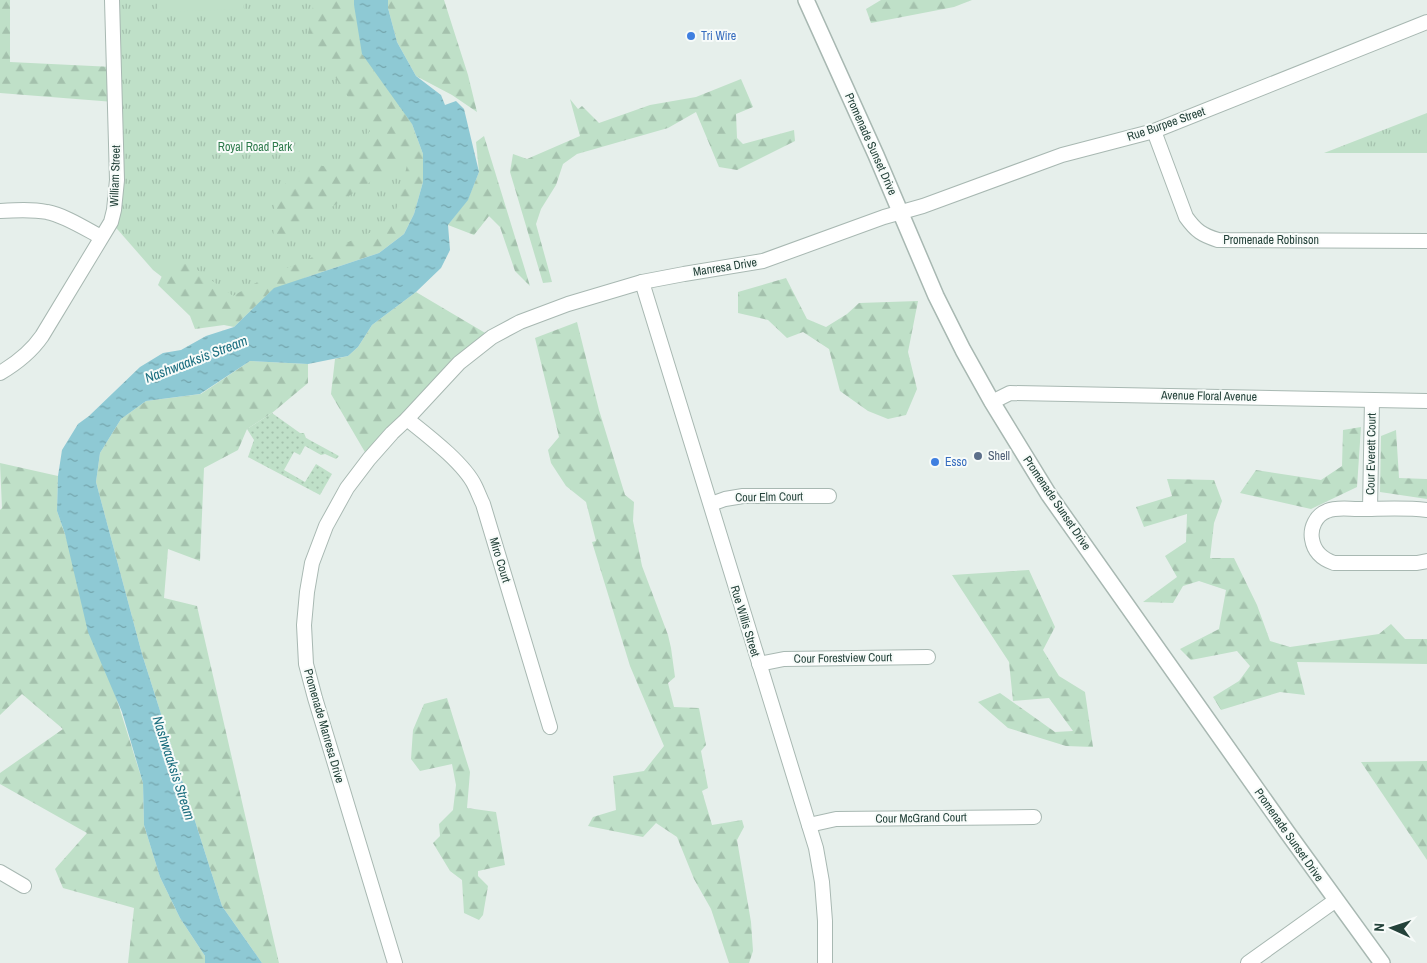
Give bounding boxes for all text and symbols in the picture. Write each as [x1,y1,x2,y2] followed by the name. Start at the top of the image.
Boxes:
[701,28,736,44] place label: Tri Wire
[685,30,697,42] marker: Tri Wire
[841,90,901,198] street label: Promenade Sunset Drive
[1125,103,1207,145] street label: Rue Burpee Street
[218,139,292,155] park label: Royal Road Park
[106,145,124,207] street label: William Street
[1223,232,1319,248] street label: Promenade Robinson
[692,254,758,280] street label: Manresa Drive
[142,331,250,387] water label: Nashwaaksis Stream
[1160,387,1257,405] street label: Avenue Floral Avenue
[1362,413,1380,495] street label: Cour Everett Court
[988,448,1010,464] place label: Shell
[972,450,984,462] marker: Shell
[1019,453,1095,553] street label: Promenade Sunset Drive
[945,454,967,470] place label: Esso
[929,456,941,468] marker: Esso
[735,488,803,506] street label: Cour Elm Court
[486,535,515,585] street label: Miro Court
[727,583,764,659] street label: Rue Willis Street
[794,649,893,667] street label: Cour Forestview Court
[300,667,348,785] street label: Promenade Manresa Drive
[149,714,199,822] water label: Nashwaaksis Stream
[1251,785,1327,885] street label: Promenade Sunset Drive
[875,809,967,827] street label: Cour McGrand Court
[1367,903,1417,953] north arrow
[1370,923,1388,932] text: N

